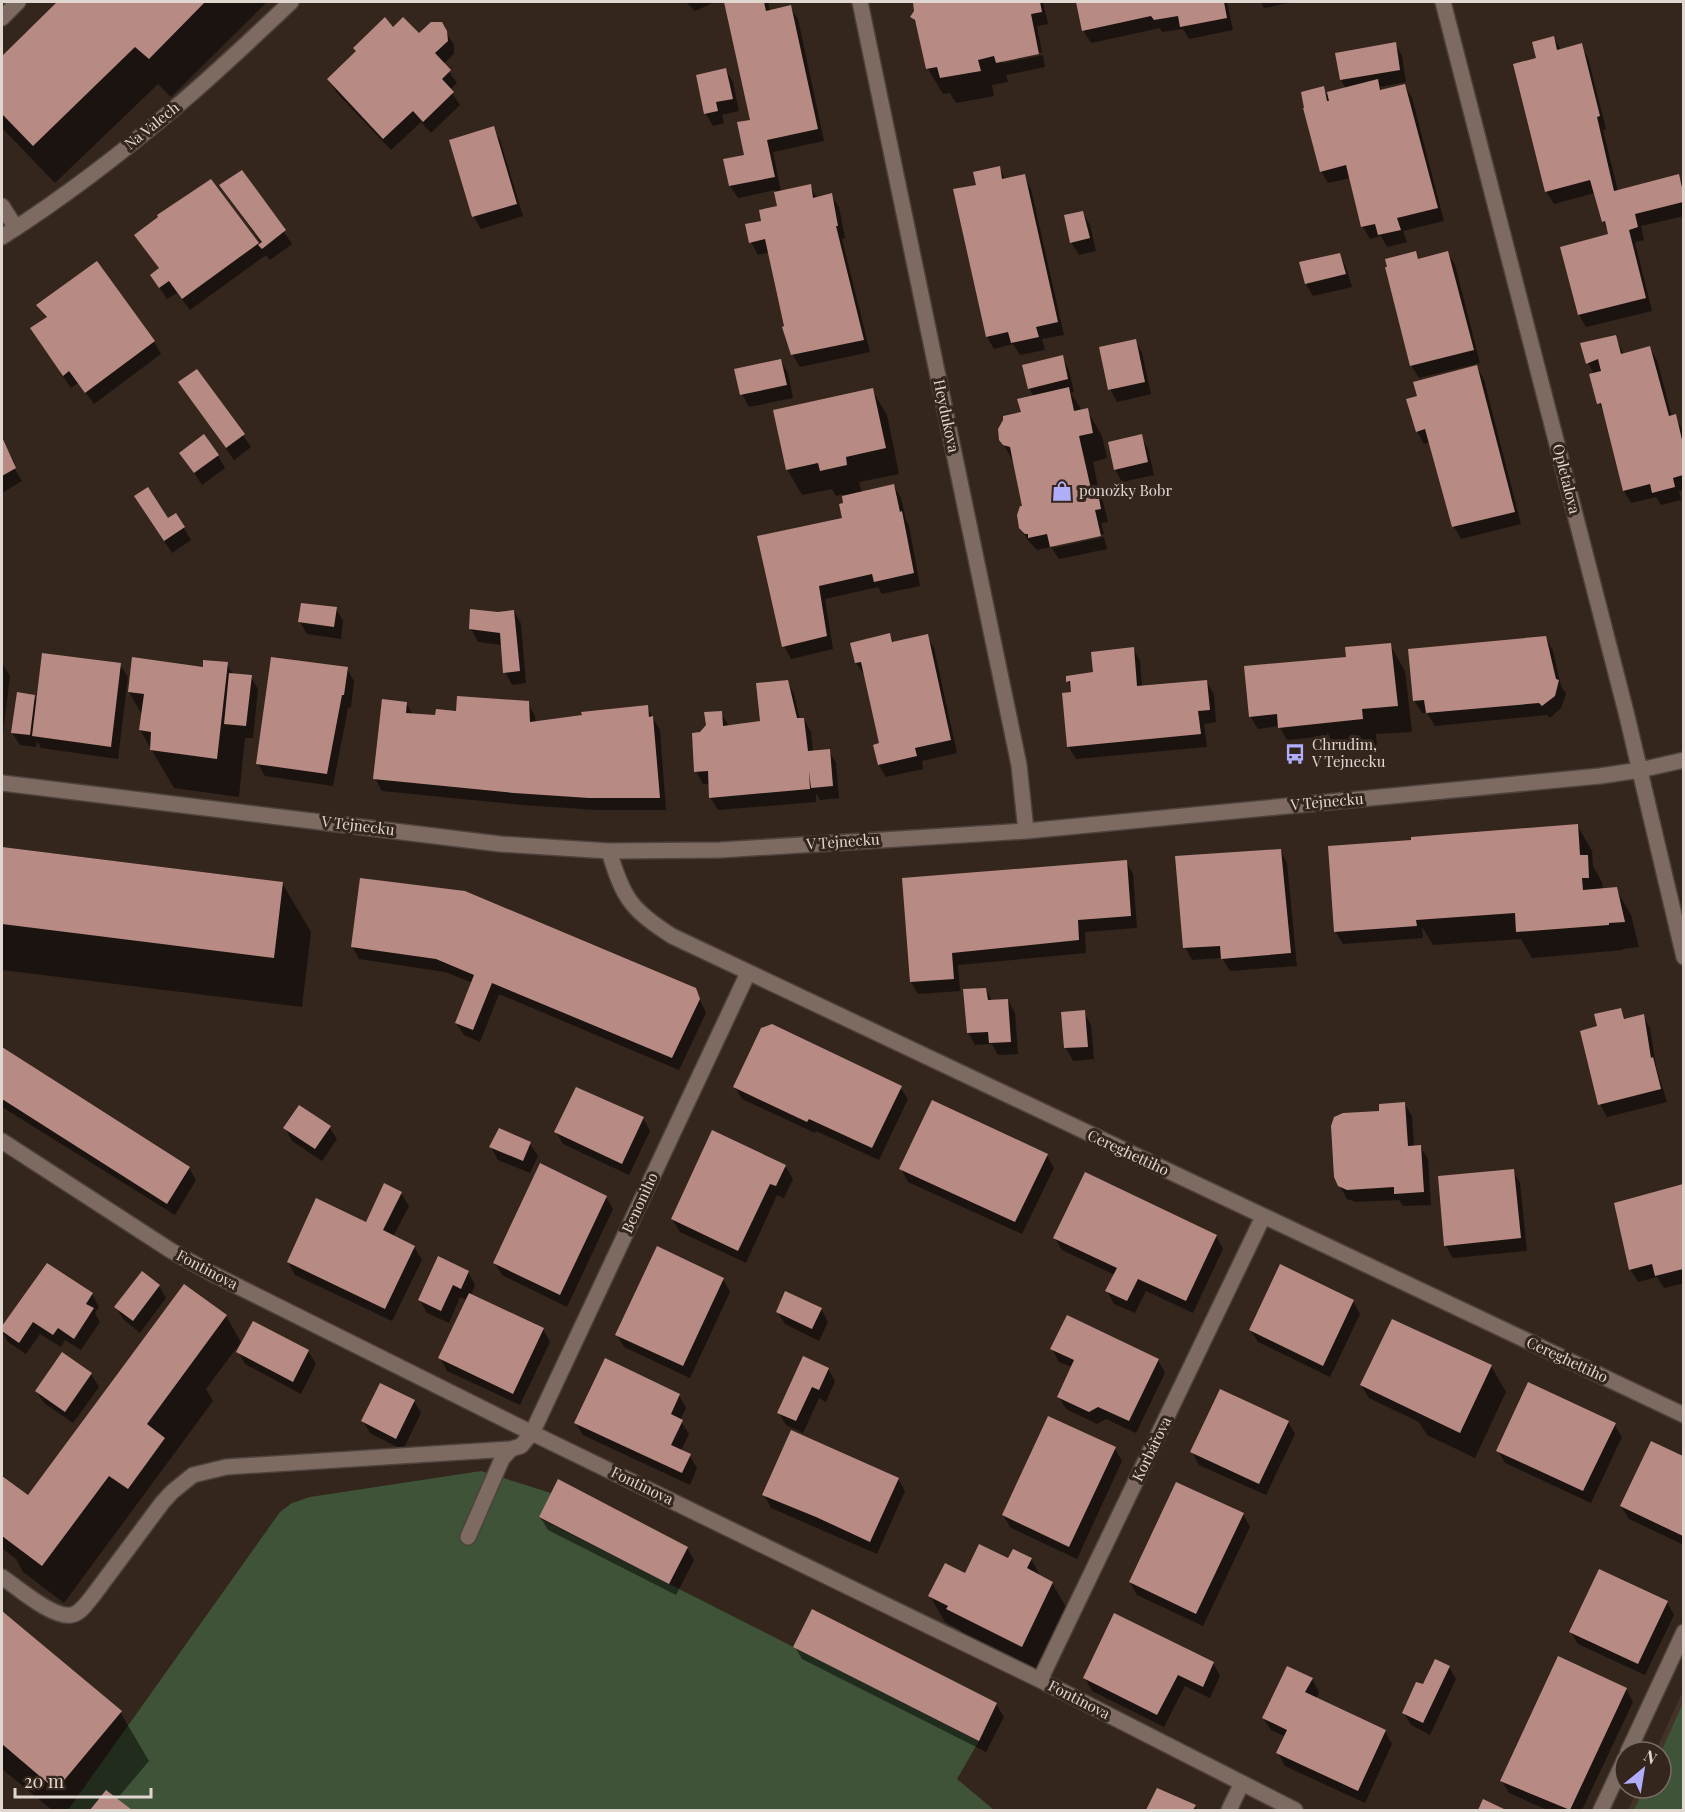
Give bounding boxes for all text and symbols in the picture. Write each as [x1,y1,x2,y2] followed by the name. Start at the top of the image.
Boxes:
[120,97,183,153] street label: Na Valech
[929,377,965,455] street label: Heydukova
[1549,442,1585,516] street label: Opletalova
[1050,479,1074,503] shop icon: ponožky Bobr
[1079,480,1172,500] place label: ponožky Bobr
[1311,734,1386,771] place label: Chrudim, V Tejnecku
[1283,742,1307,766] bus stop icon: Chrudim, V Tejnecku
[1288,788,1365,814] street label: V Tejnecku
[319,810,396,839] street label: V Tejnecku
[805,828,881,854] street label: V Tejnecku
[1084,1125,1172,1180] street label: Cereghettiho
[616,1169,662,1236] street label: Benoniho
[173,1245,242,1294] street label: Fontinova
[1523,1332,1611,1387] street label: Cereghettiho
[1127,1412,1176,1484] street label: Korbářova
[608,1461,677,1509] street label: Fontinova
[1045,1675,1114,1723] street label: Fontinova
[1613,1740,1673,1800] north arrow
[1640,1745,1661,1769] text: N
[15,1761,152,1799] scale bar
[24,1769,64,1793] text: 20 m

